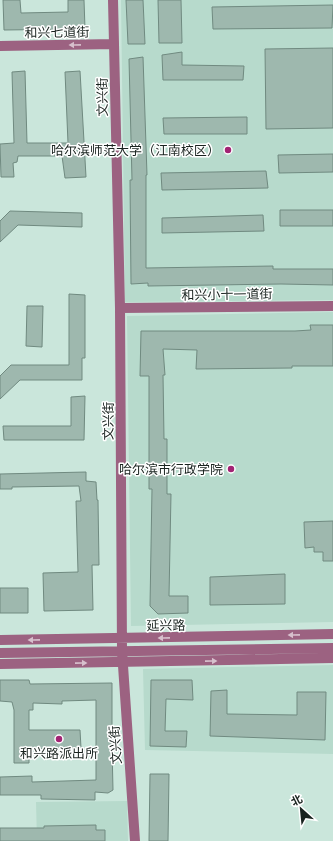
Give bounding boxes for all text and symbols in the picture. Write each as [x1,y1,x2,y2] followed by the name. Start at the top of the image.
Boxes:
[24,25,90,43] street label: 和兴七道街
[69,41,81,48] one-way arrow
[95,77,112,117] street label: 文兴街
[51,143,220,160] place label: 哈尔滨师范大学（江南校区）
[223,145,233,155] marker: 哈尔滨师范大学（江南校区）
[181,287,273,305] street label: 和兴小十一道街
[101,401,118,441] street label: 文兴街
[119,462,223,479] place label: 哈尔滨市行政学院
[226,464,236,474] marker: 哈尔滨市行政学院
[146,619,186,635] street label: 延兴路
[287,632,300,638] one-way arrow
[157,635,170,641] one-way arrow
[27,637,40,643] one-way arrow
[205,657,217,664] one-way arrow
[75,660,88,666] one-way arrow
[107,725,126,765] street label: 文兴街
[54,734,64,744] marker: 和兴路派出所
[20,747,98,763] place label: 和兴路派出所
[281,789,321,829] north arrow
[289,792,305,810] text: 北

